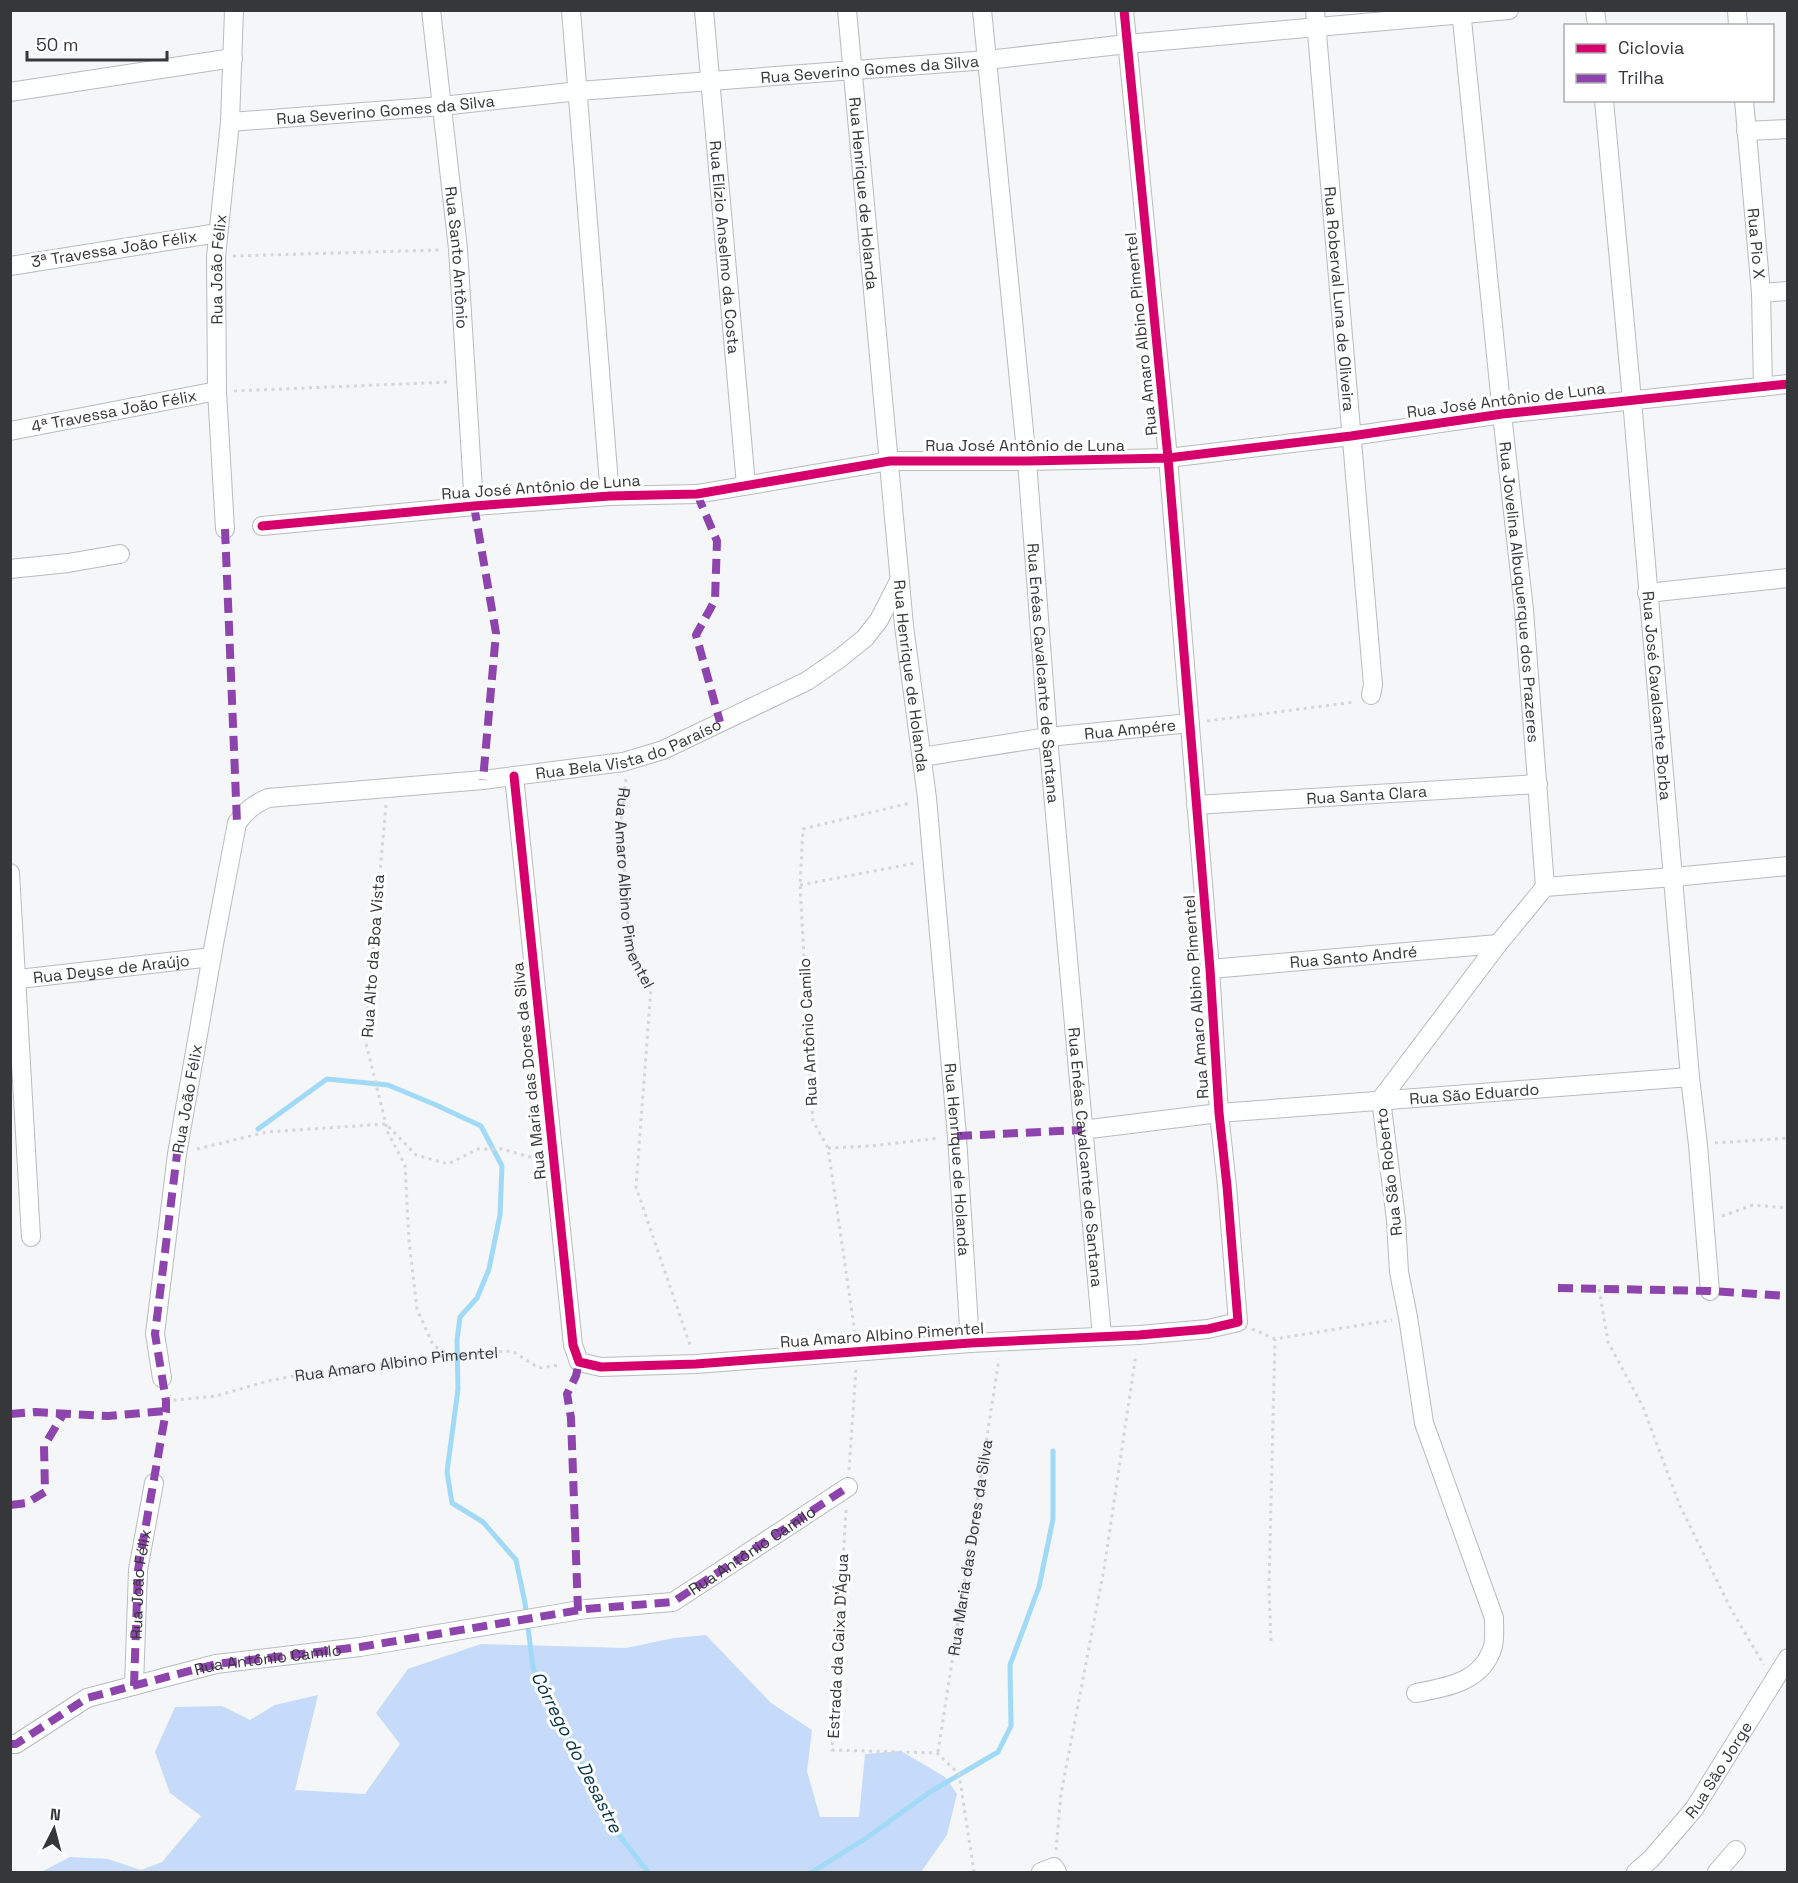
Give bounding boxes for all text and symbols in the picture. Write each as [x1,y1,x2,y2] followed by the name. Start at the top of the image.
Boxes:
[27,24,166,62] scale bar
[1564,24,1774,102] legend
[36,33,78,56] text: 50 m
[1618,36,1684,59] text: Ciclovia
[760,50,980,88] street label: Rua Severino Gomes da Silva
[1618,66,1664,89] text: Trilha
[276,90,496,129] street label: Rua Severino Gomes da Silva
[845,96,883,291] street label: Rua Henrique de Holanda
[705,139,745,355] street label: Rua Elízio Anselmo da Costa
[440,185,473,329] street label: Rua Santo Antônio
[1320,186,1360,412] street label: Rua Roberval Luna de Oliveira
[1743,207,1770,280] street label: Rua Pio X
[205,213,231,325] street label: Rua João Félix
[29,225,199,273] street label: 3ª Travessa João Félix
[1120,231,1162,437] street label: Rua Amaro Albino Pimentel
[1406,377,1606,423] street label: Rua José Antônio de Luna
[29,385,199,437] street label: 4ª Travessa João Félix
[925,435,1125,456] street label: Rua José Antônio de Luna
[1495,440,1545,743] street label: Rua Jovelina Albuquerque dos Prazeres
[441,470,641,504] street label: Rua José Antônio de Luna
[1023,542,1064,804] street label: Rua Enéas Cavalcante de Santana
[889,579,934,773] street label: Rua Henrique de Holanda
[1638,590,1677,801] street label: Rua José Cavalcante Borba
[534,713,725,784] street label: Rua Bela Vista do Paraíso
[1083,714,1177,744] street label: Rua Ampére
[1306,780,1428,809] street label: Rua Santa Clara
[610,786,660,992] street label: Rua Amaro Albino Pimentel
[357,874,389,1038] street label: Rua Alto da Boa Vista
[1178,894,1214,1100] street label: Rua Amaro Albino Pimentel
[1289,941,1418,973] street label: Rua Santo André
[32,949,191,988] street label: Rua Deyse de Araújo
[794,957,822,1107] street label: Rua Antônio Camilo
[507,961,551,1181] street label: Rua Maria das Dores da Silva
[1064,1026,1108,1288] street label: Rua Enéas Cavalcante de Santana
[167,1042,207,1155] street label: Rua João Félix
[940,1062,975,1257] street label: Rua Henrique de Holanda
[1408,1078,1540,1109] street label: Rua São Eduardo
[1371,1107,1407,1237] street label: Rua São Roberto
[779,1317,985,1353] street label: Rua Amaro Albino Pimentel
[293,1341,499,1386] street label: Rua Amaro Albino Pimentel
[943,1438,997,1657] street label: Rua Maria das Dores da Silva
[684,1501,820,1600] street label: Rua Antônio Camilo
[125,1528,155,1640] street label: Rua João Félix
[823,1553,853,1739] street label: Estrada da Caixa D'Água
[192,1639,343,1680] street label: Rua Antônio Camilo
[526,1667,628,1838] water label: Córrego do Desastre
[1680,1717,1757,1823] street label: Rua São Jorge
[24,1799,84,1859] north arrow
[49,1804,62,1826] text: N

